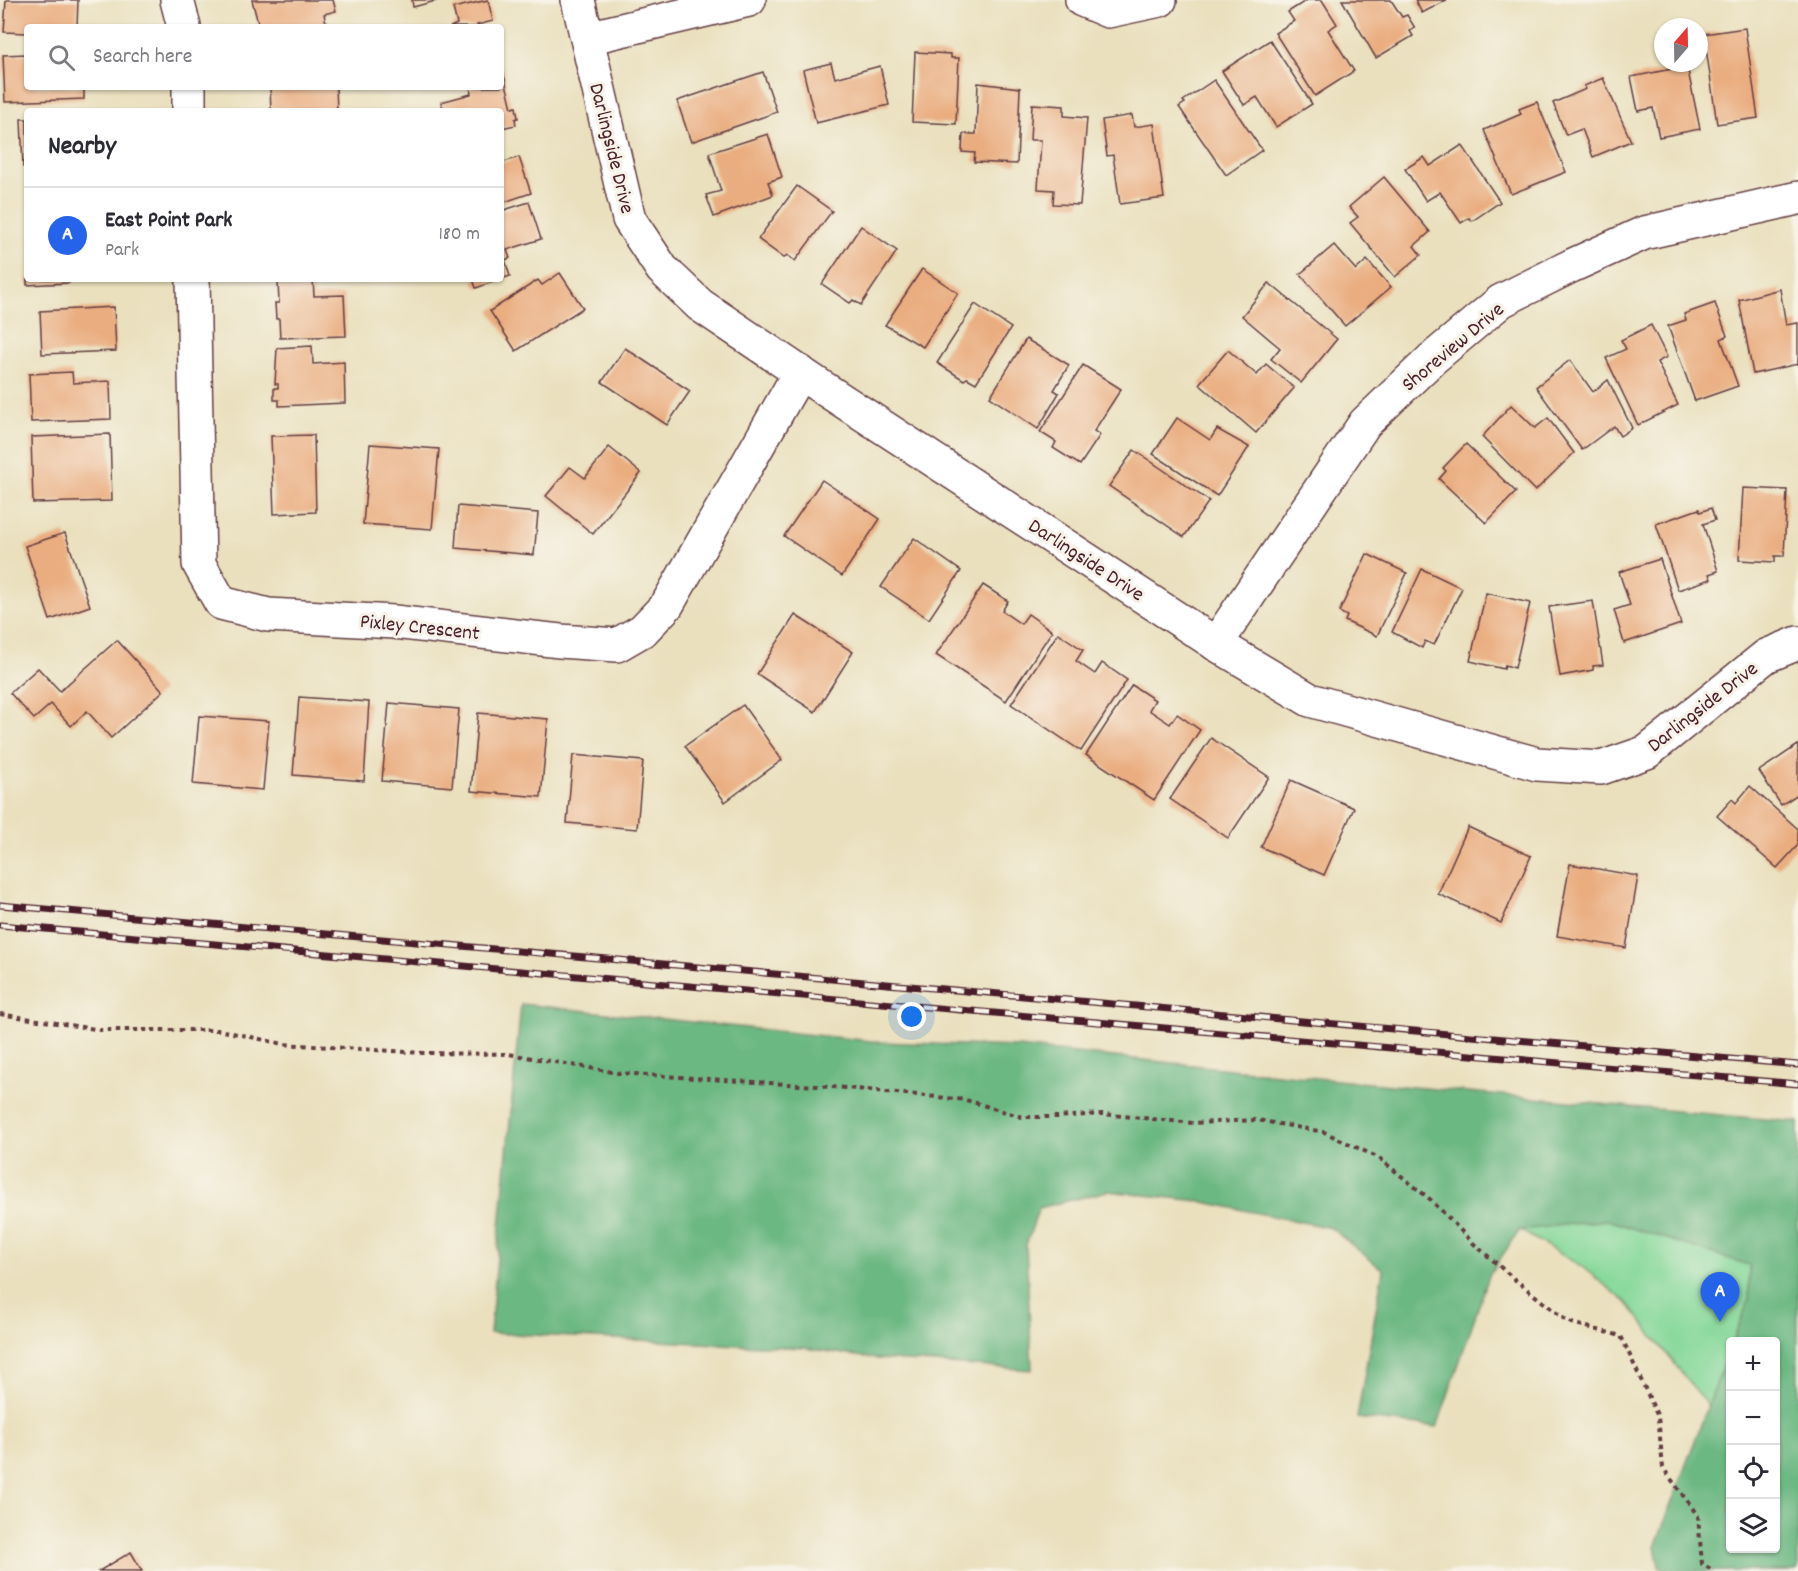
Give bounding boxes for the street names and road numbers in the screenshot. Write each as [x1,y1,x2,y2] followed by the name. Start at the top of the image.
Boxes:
[579,80,641,217] street label: Darlingside Drive
[1396,296,1512,400] street label: Shoreview Drive
[1021,513,1149,610] street label: Darlingside Drive
[358,608,481,650] street label: Pixley Crescent
[1642,656,1766,761] street label: Darlingside Drive

